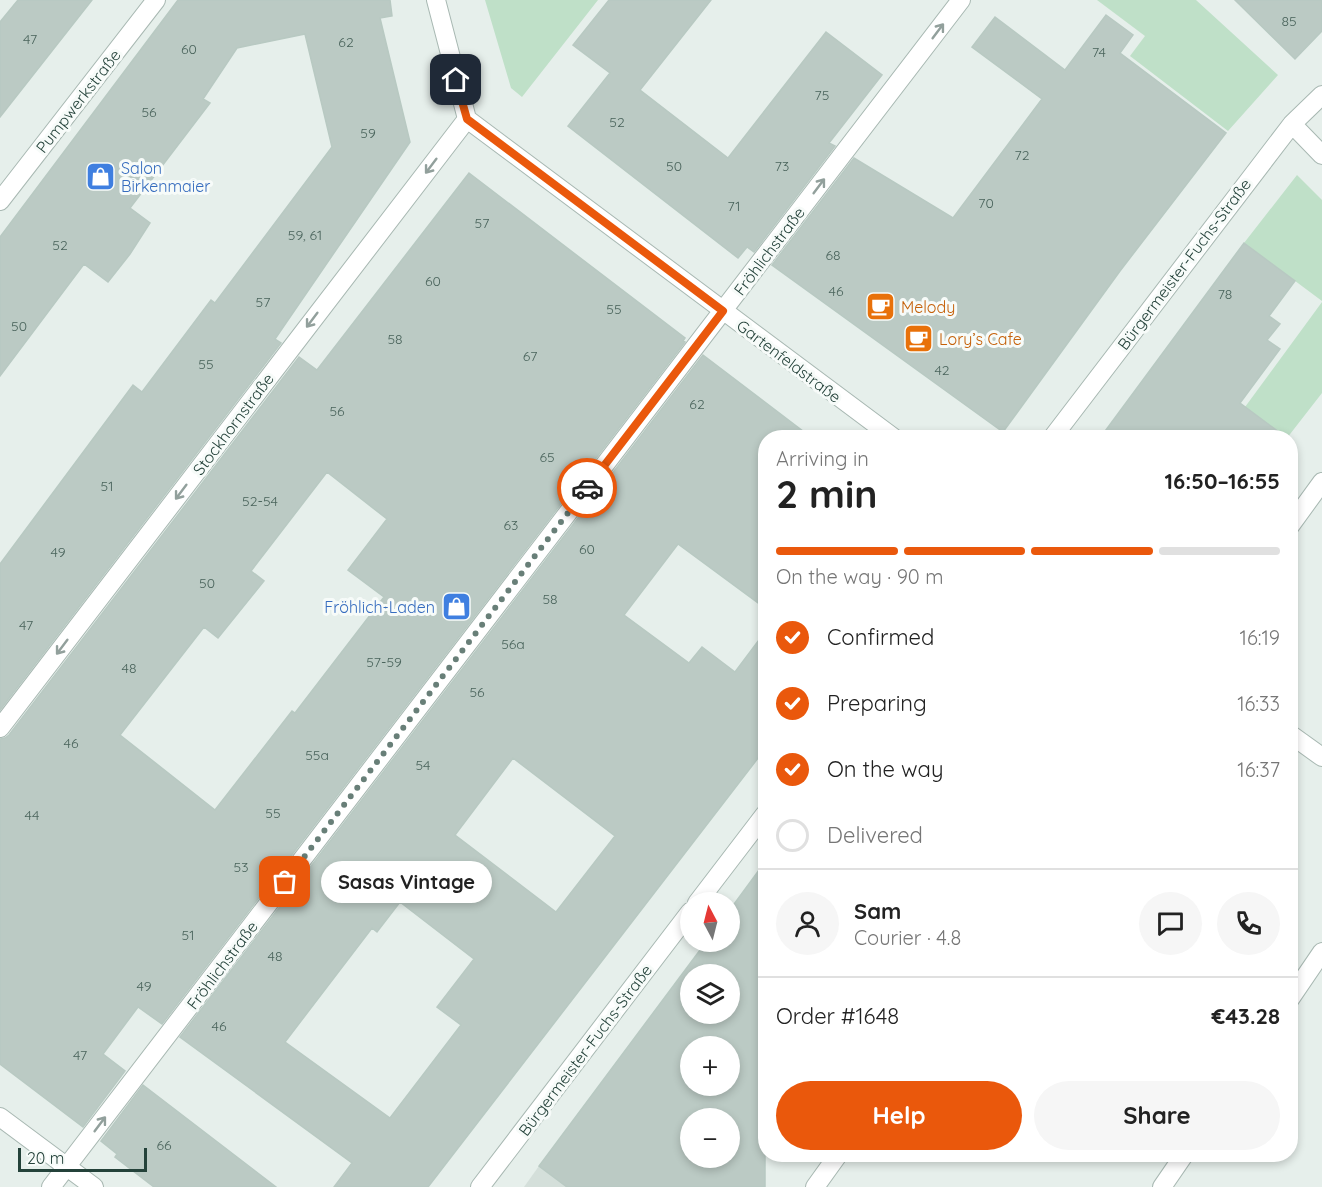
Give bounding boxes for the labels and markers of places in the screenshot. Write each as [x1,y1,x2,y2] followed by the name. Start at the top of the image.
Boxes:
[430,54,481,105] pin
[121,158,210,196] place label: Salon Birkenmaier
[84,161,116,193] shop icon: Salon Birkenmaier
[864,291,896,323] cafe icon: Melody
[901,297,955,317] place label: Melody
[902,323,934,355] cafe icon: Lory’s Cafe
[939,329,1022,349] place label: Lory’s Cafe
[440,591,472,623] shop icon: Fröhlich-Laden
[324,597,435,617] place label: Fröhlich-Laden
[259,856,310,907] pin
[321,861,492,903] callout: Sasas Vintage

